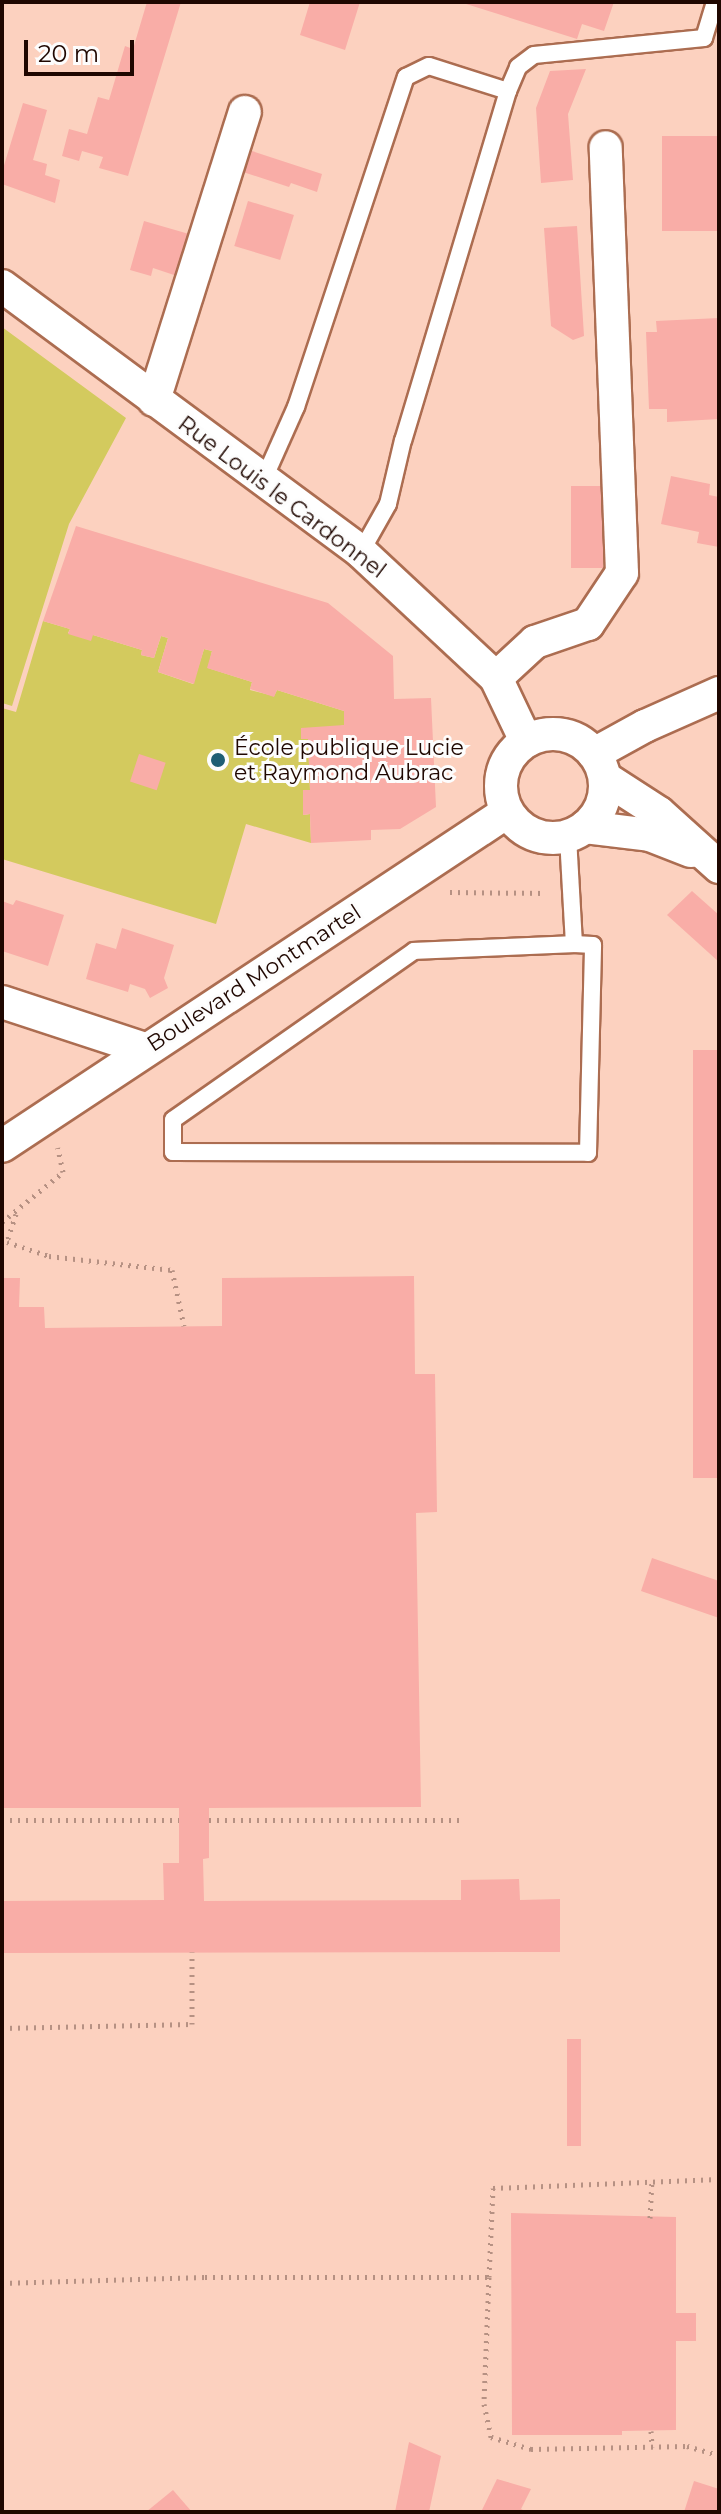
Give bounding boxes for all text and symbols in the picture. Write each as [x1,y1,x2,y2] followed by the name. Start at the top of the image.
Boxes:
[28,24,138,74] scale bar
[38,39,99,68] text: 20 m
[173,410,391,584] street label: Rue Louis le Cardonnel
[234,734,464,786] place label: École publique Lucie et Raymond Aubrac
[209,751,227,769] marker: École publique Lucie et Raymond Aubrac
[142,899,366,1057] street label: Boulevard Montmartel

